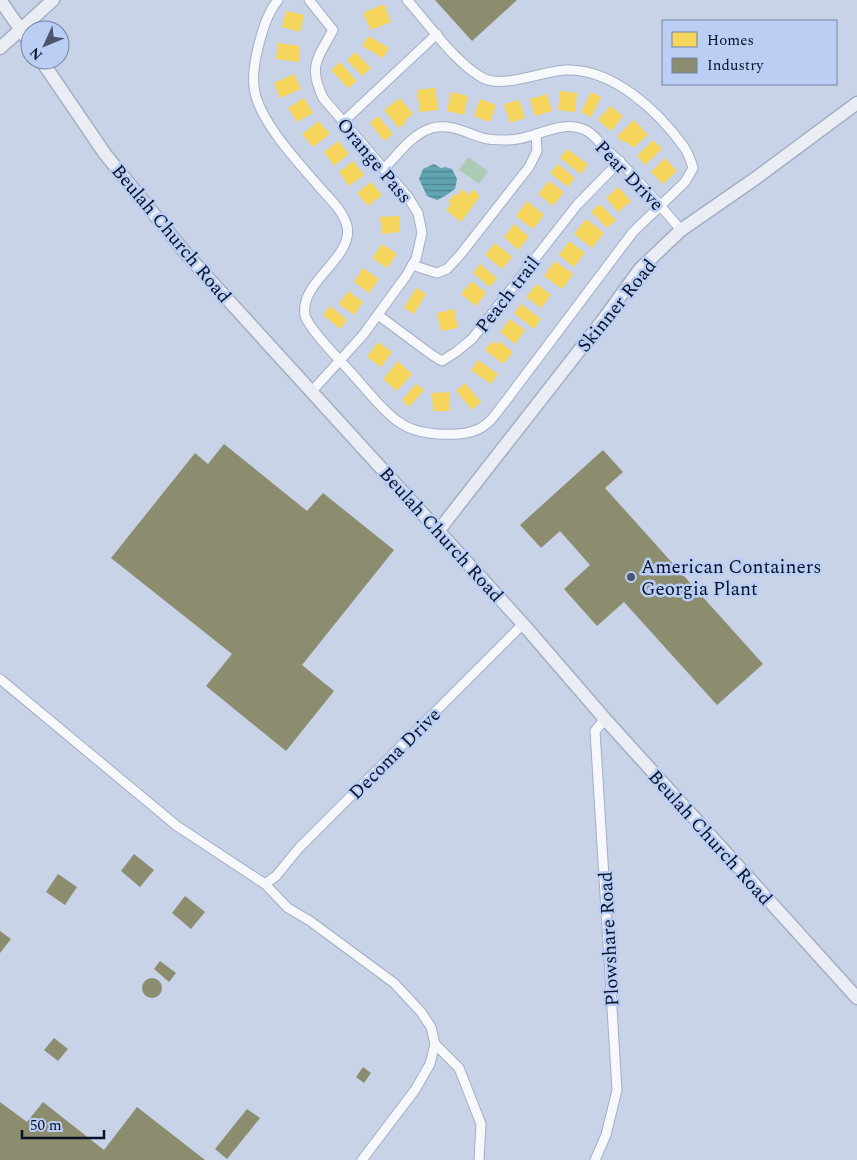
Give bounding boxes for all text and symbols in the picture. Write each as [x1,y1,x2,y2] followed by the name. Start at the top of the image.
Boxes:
[20,20,70,70] north arrow
[662,20,837,85] legend
[707,29,754,52] text: Homes
[24,42,48,65] text: N
[707,54,764,77] text: Industry
[329,112,419,210] street label: Orange Pass
[588,134,670,218] street label: Pear Drive
[104,158,238,310] street label: Beulah Church Road
[469,250,548,340] street label: Peach trail
[570,253,664,359] street label: Skinner Road
[372,461,510,609] street label: Beulah Church Road
[641,553,822,604] place label: American Containers Georgia Plant
[625,571,637,583] marker: American Containers Georgia Plant
[342,701,448,807] street label: Decoma Drive
[641,764,779,912] street label: Beulah Church Road
[591,871,628,1007] street label: Plowshare Road
[22,1108,105,1140] scale bar
[30,1114,62,1137] text: 50 m

